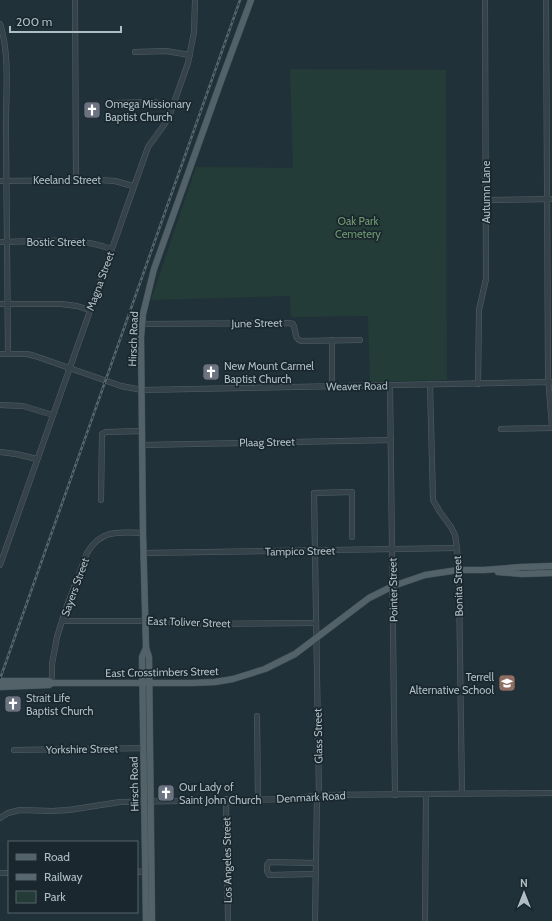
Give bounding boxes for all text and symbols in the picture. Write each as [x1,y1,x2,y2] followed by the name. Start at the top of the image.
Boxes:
[10,8,121,34] scale bar
[16,14,52,29] text: 200 m
[105,97,191,124] place label: Omega Missionary Baptist Church
[82,100,102,120] church icon: Omega Missionary Baptist Church
[479,160,493,223] street label: Autumn Lane
[33,173,101,187] street label: Keeland Street
[335,214,381,241] park label: Oak Park Cemetery
[27,235,86,249] street label: Bostic Street
[83,249,117,312] street label: Magna Street
[125,311,141,367] street label: Hirsch Road
[230,316,283,330] street label: June Street
[224,359,314,386] place label: New Mount Carmel Baptist Church
[201,362,221,382] church icon: New Mount Carmel Baptist Church
[326,378,388,394] street label: Weaver Road
[239,435,295,449] street label: Plaag Street
[265,543,336,559] street label: Tampico Street
[450,555,466,617] street label: Bonita Street
[58,556,92,618] street label: Sayers Street
[385,558,401,622] street label: Pointer Street
[147,614,231,630] street label: East Toliver Street
[105,664,219,680] street label: East Crosstimbers Street
[409,670,494,697] place label: Terrell Alternative School
[497,673,517,693] school or university icon: Terrell Alternative School
[26,691,94,718] place label: Strait Life Baptist Church
[3,694,23,714] church icon: Strait Life Baptist Church
[311,708,325,764] street label: Glass Street
[45,741,119,757] street label: Yorkshire Street
[127,756,141,812] street label: Hirsch Road
[179,780,261,807] place label: Our Lady of Saint John Church
[156,783,176,803] church icon: Our Lady of Saint John Church
[276,788,346,806] street label: Denmark Road
[219,817,235,903] street label: Los Angeles Street
[8,841,138,913] legend
[44,849,70,864] text: Road
[44,869,82,884] text: Railway
[504,873,544,913] north arrow
[520,876,528,890] text: N
[44,889,66,904] text: Park

